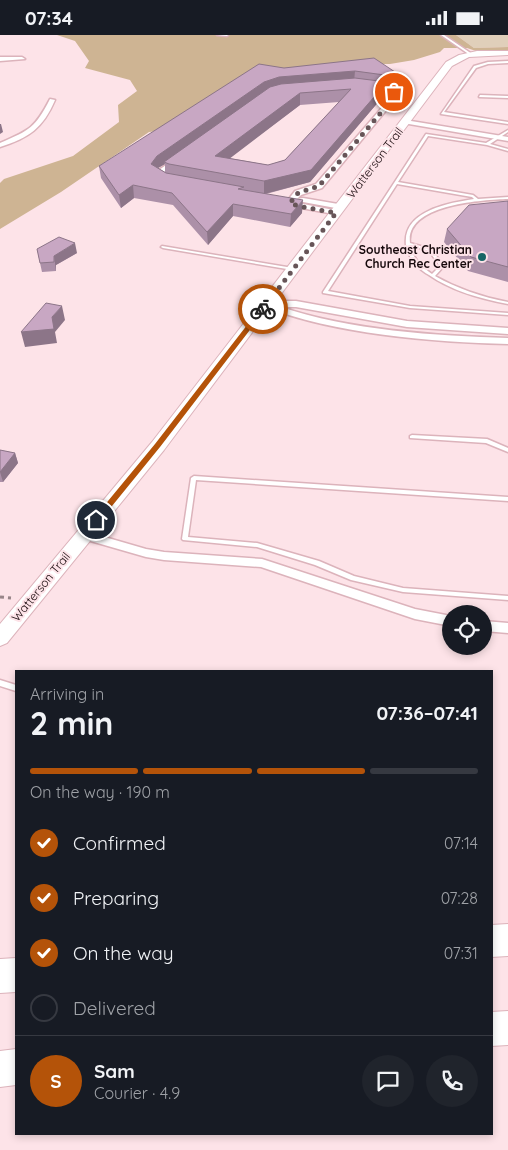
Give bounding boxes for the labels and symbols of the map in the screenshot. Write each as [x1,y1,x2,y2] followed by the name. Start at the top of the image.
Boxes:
[373,71,415,113] pin
[343,124,406,201] street label: Watterson Trail
[359,242,472,271] place label: Southeast Christian Church Rec Center
[476,251,488,263] marker: Southeast Christian Church Rec Center
[238,284,288,334] courier
[75,499,117,541] pin
[8,549,73,624] street label: Watterson Trail

